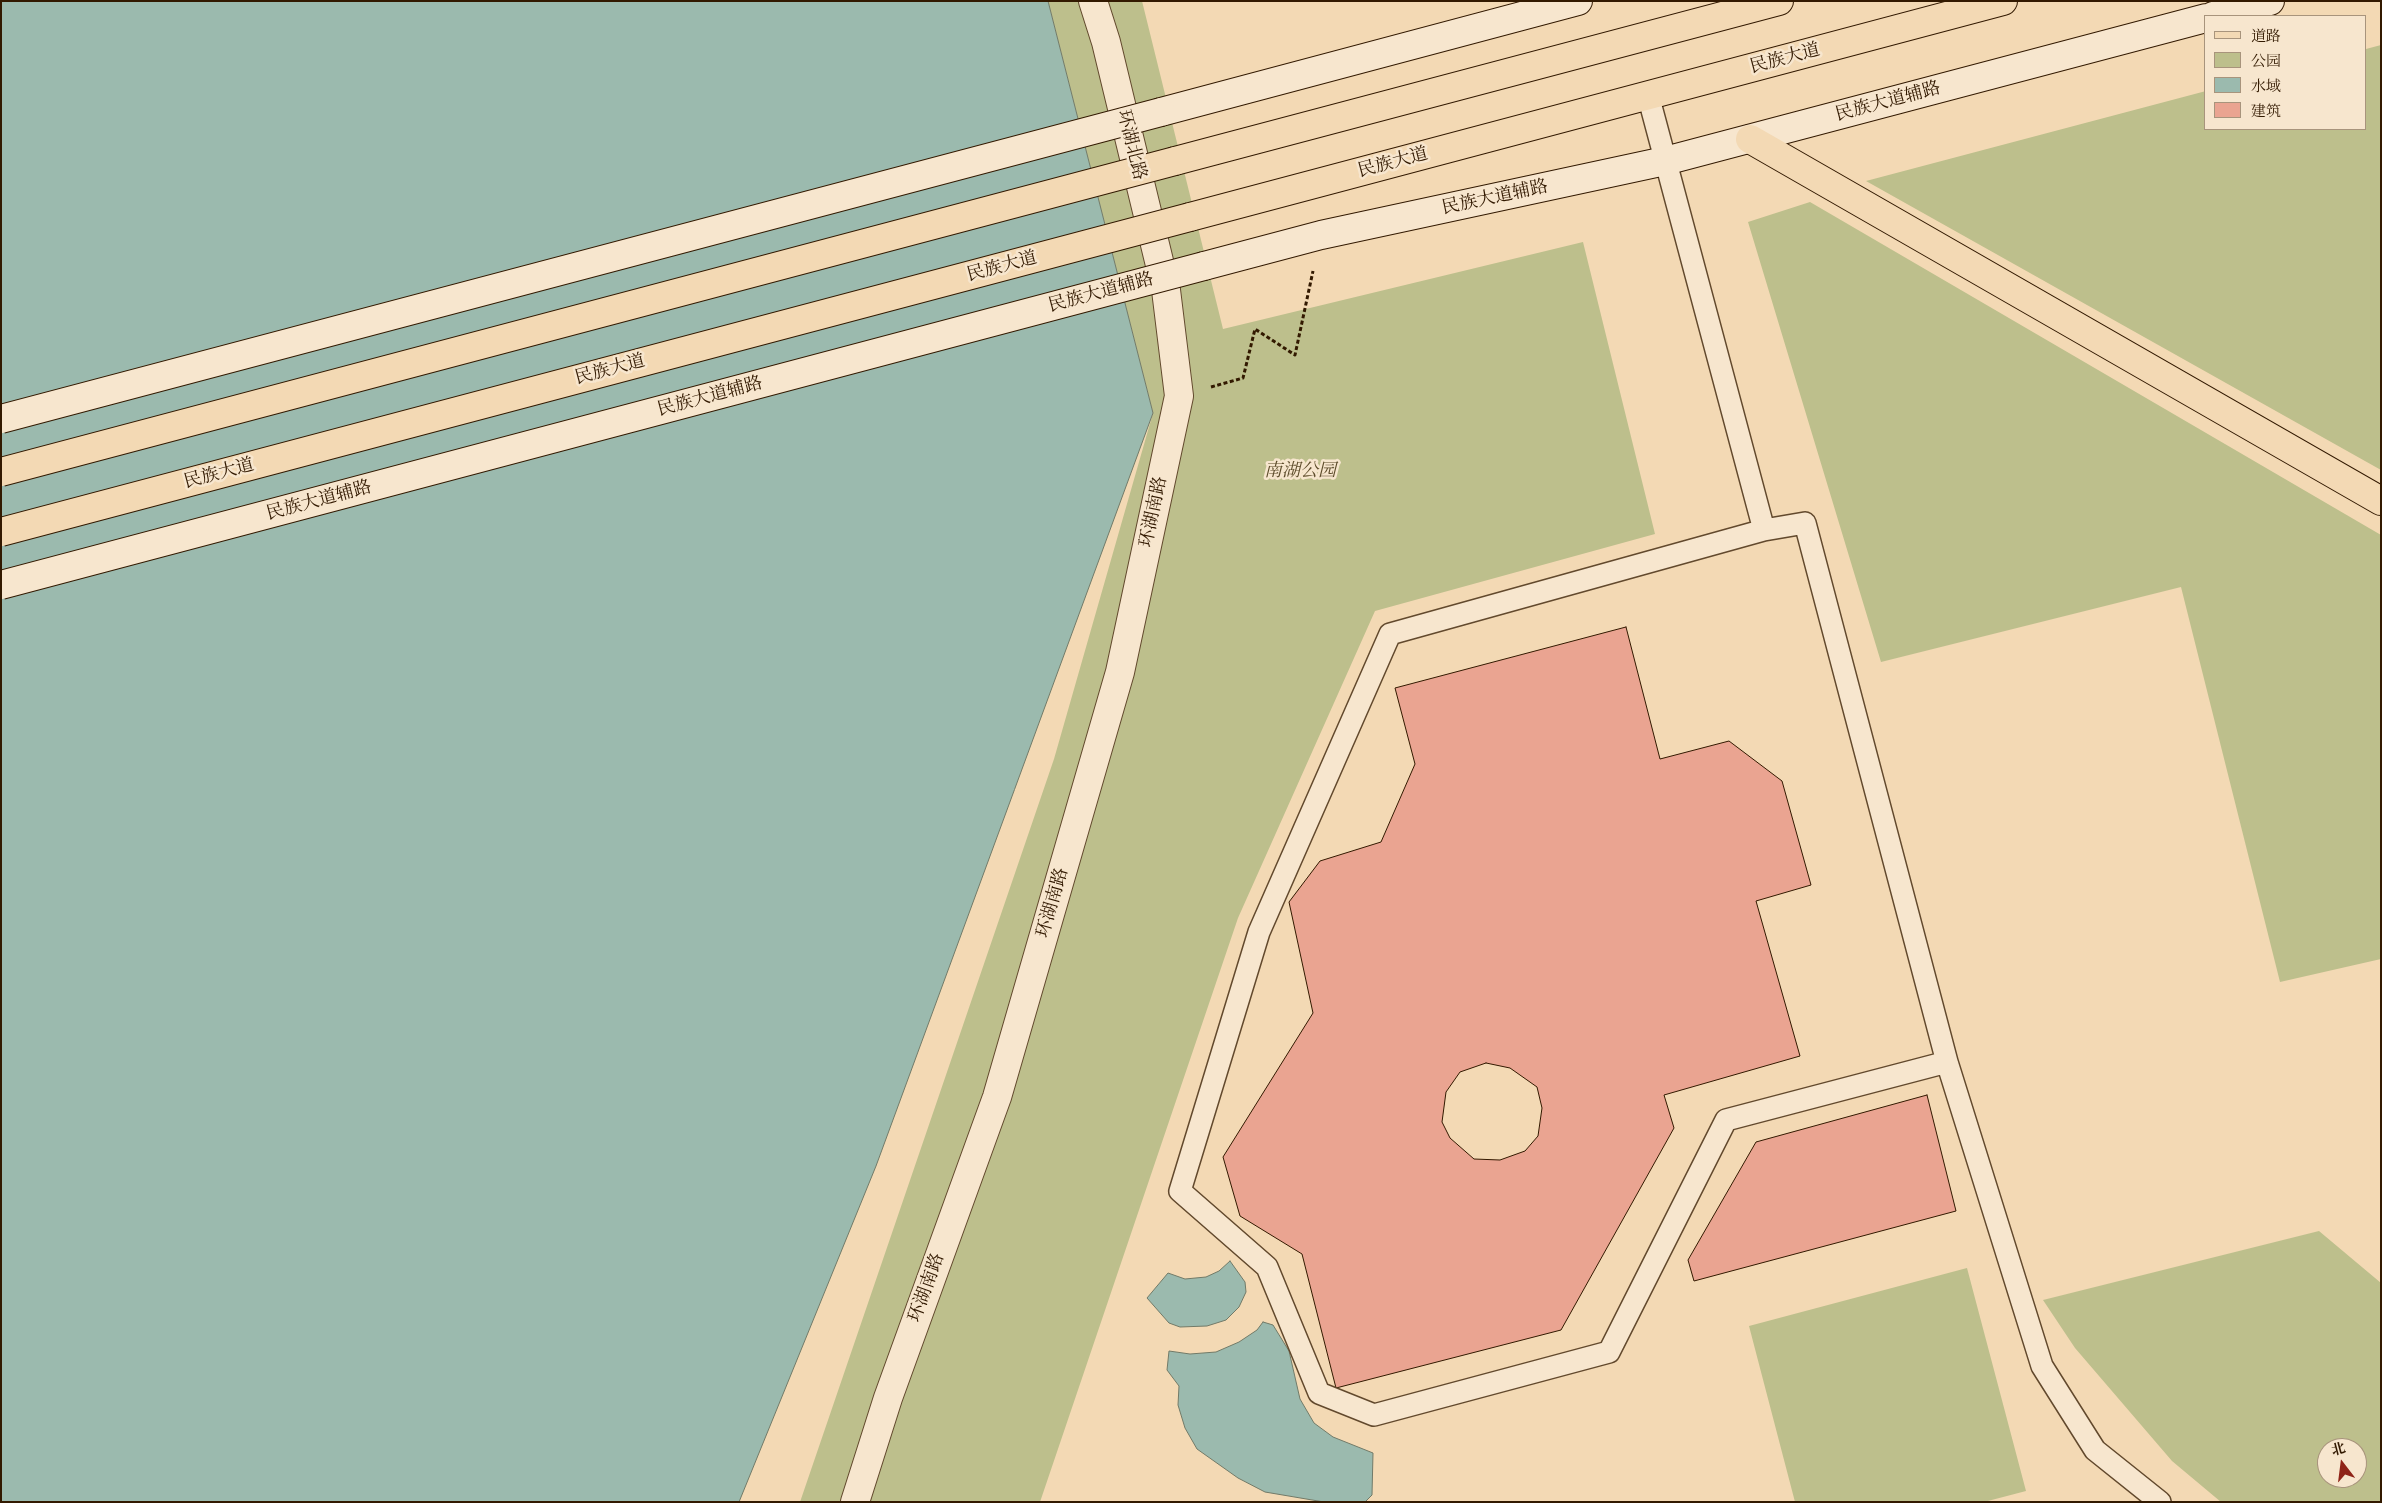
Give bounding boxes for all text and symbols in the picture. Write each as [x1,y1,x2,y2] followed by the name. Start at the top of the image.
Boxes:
[2204,15,2367,130] legend
[2251,27,2281,45] text: 道路
[1747,39,1823,79] street label: 民族大道
[2251,52,2281,70] text: 公园
[2251,77,2281,95] text: 水域
[1833,78,1943,126] street label: 民族大道辅路
[2251,102,2281,120] text: 建筑
[1112,107,1150,183] street label: 环湖北路
[1355,143,1431,183] street label: 民族大道
[1440,176,1550,220] street label: 民族大道辅路
[964,247,1040,287] street label: 民族大道
[1046,269,1156,317] street label: 民族大道辅路
[572,350,648,390] street label: 民族大道
[655,373,765,421] street label: 民族大道辅路
[181,454,257,494] street label: 民族大道
[1264,461,1336,483] park label: 南湖公园
[1136,475,1172,549] street label: 环湖南路
[264,477,374,525] street label: 民族大道辅路
[1033,865,1073,941] street label: 环湖南路
[905,1250,949,1326] street label: 环湖南路
[2317,1438,2367,1488] north arrow
[2329,1439,2347,1459] text: 北

